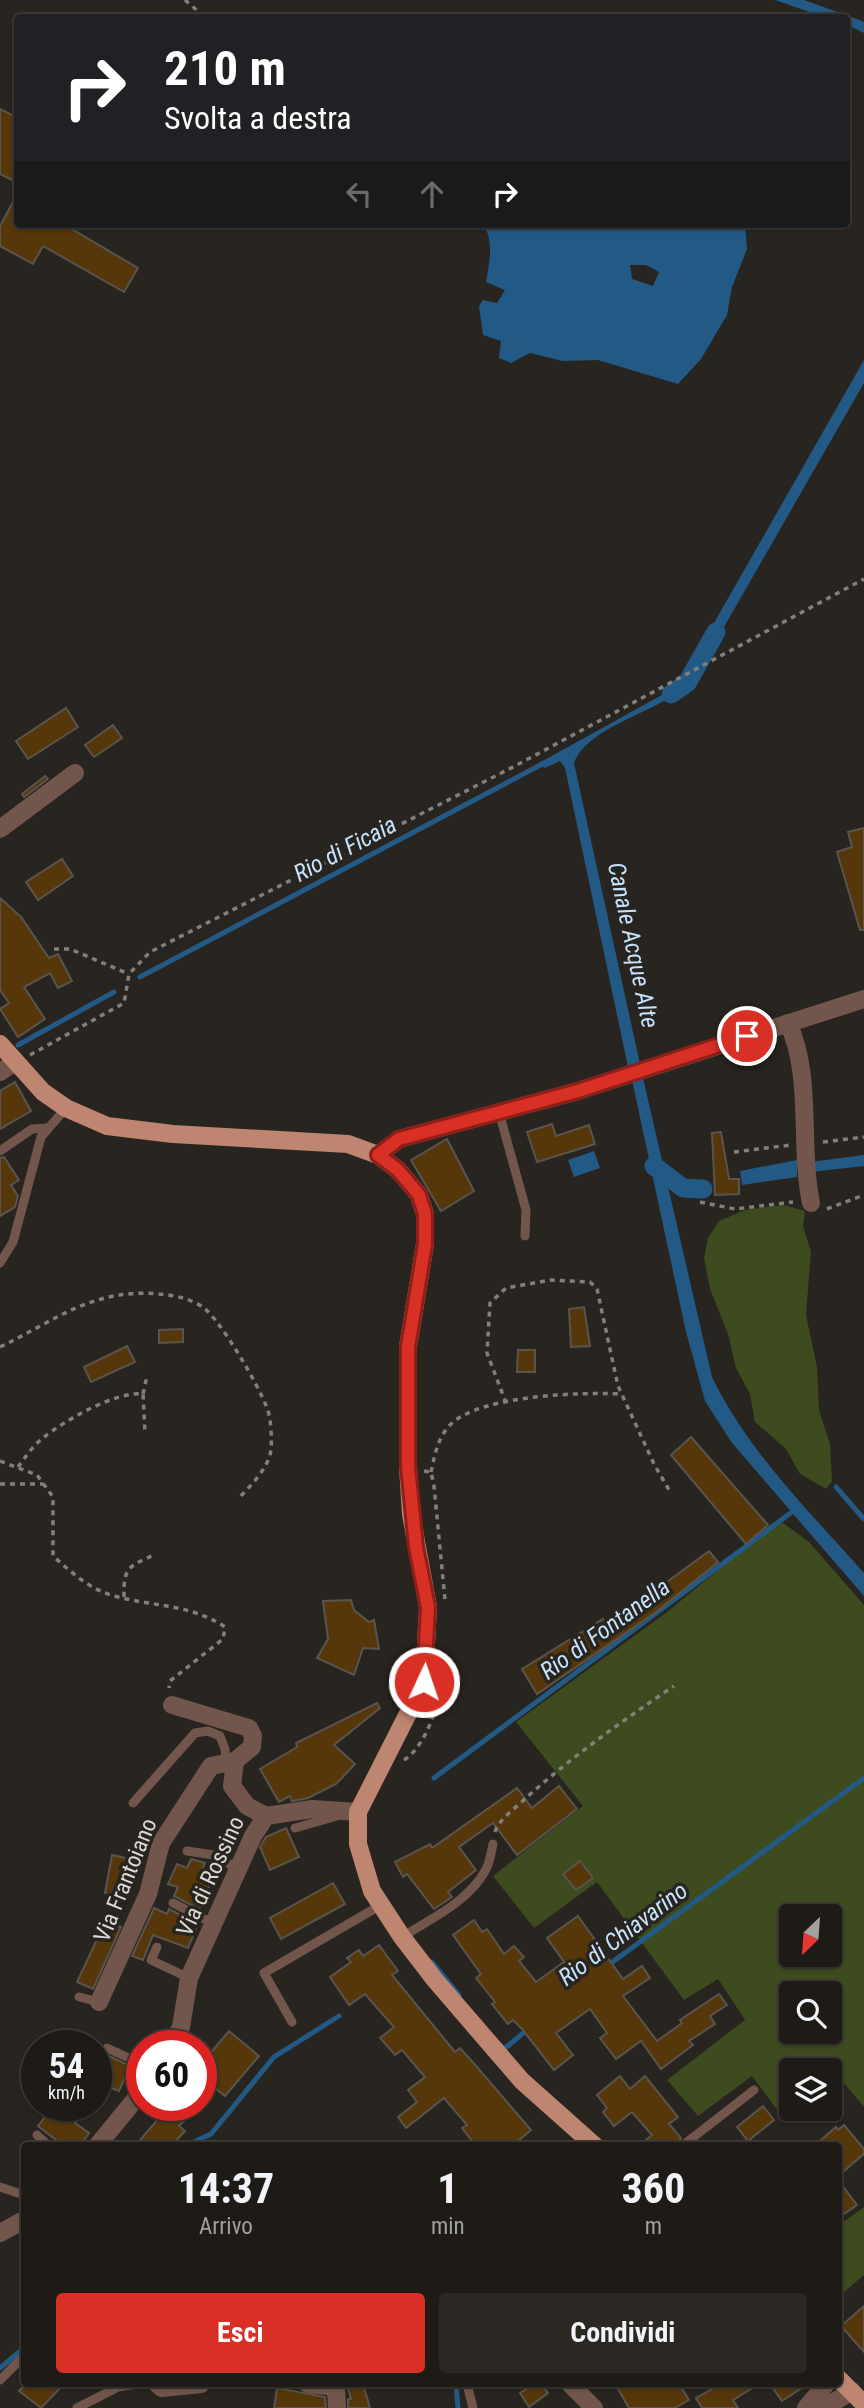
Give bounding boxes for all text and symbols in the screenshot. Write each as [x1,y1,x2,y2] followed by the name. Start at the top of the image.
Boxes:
[164,40,286,97] text: 210 m
[49,42,140,133] icon: right
[164,99,352,137] text: Svolta a destra
[340,175,378,213] icon: left
[413,175,451,213] icon: ahead
[486,175,524,213] icon: right
[289,810,401,888] water label: Rio di Ficaia
[602,860,664,1030] water label: Canale Acque Alte
[717,1006,777,1066] pin
[728,1017,766,1055] icon: arrive
[535,1573,675,1685] water label: Rio di Fontanella
[387,1645,461,1719] position arrow
[171,1812,250,1940] street label: Via di Rossino
[88,1814,163,1946] street label: Via Frantoiano
[553,1876,693,1992] water label: Rio di Chiavarino
[779,1904,842,1967] north arrow
[779,1904,842,2121] map controls
[779,1981,842,2044] button: search
[126,2030,217,2121] speed limit sign: 60
[49,2046,84,2087] text: 54
[779,2058,842,2121] button: layers
[48,2082,85,2103] text: km/h
[178,2164,274,2213] text: 14:37
[437,2164,458,2213] text: 1
[621,2164,685,2213] text: 360
[199,2213,253,2240] text: Arrivo
[431,2213,465,2240] text: min
[645,2213,662,2240] text: m
[56,2293,425,2373] button: Esci
[439,2293,807,2373] button: Condividi

